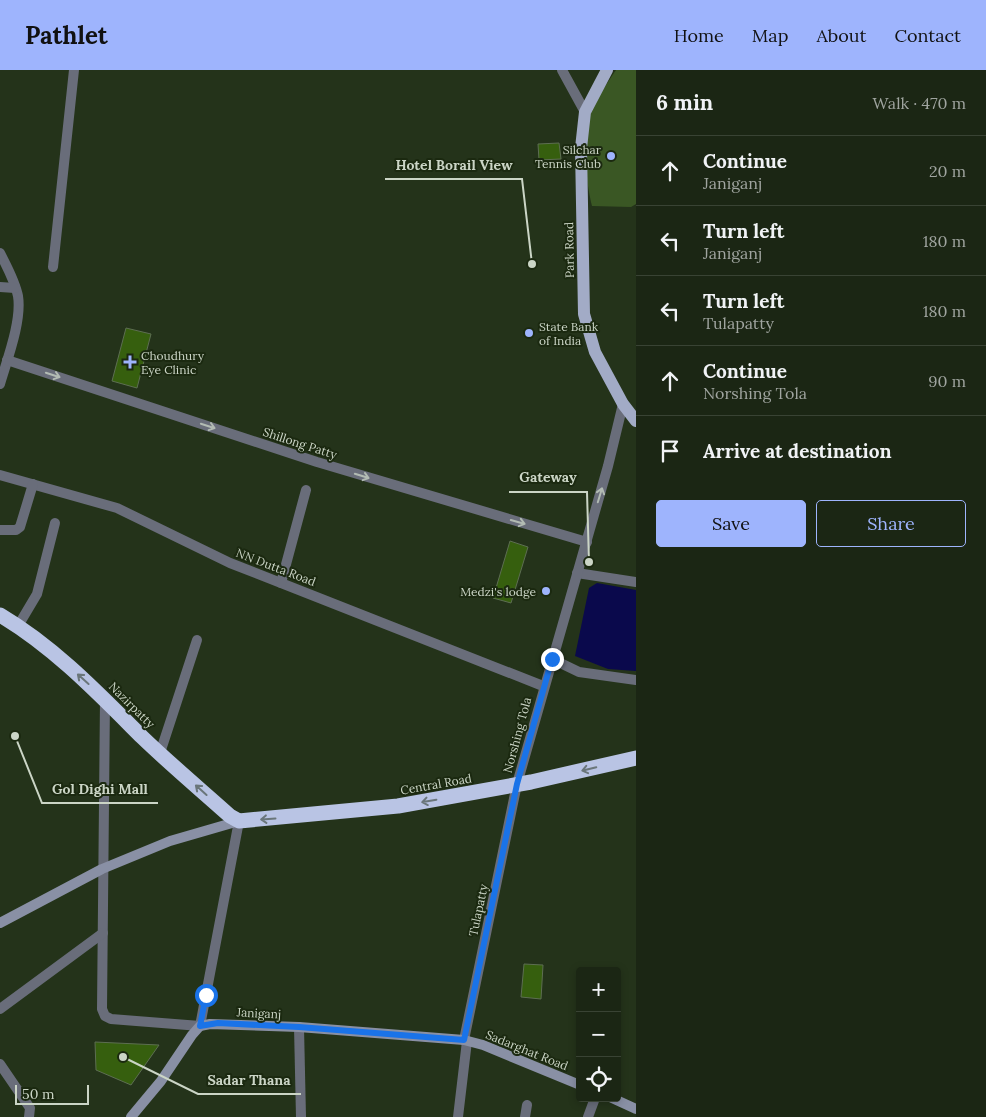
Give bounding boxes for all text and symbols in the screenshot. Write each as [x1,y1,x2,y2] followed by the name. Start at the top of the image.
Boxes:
[25,20,108,51] text: Pathlet
[674,24,724,47] text: Home
[752,24,788,47] text: Map
[816,24,866,47] text: About
[894,24,961,47] text: Contact
[656,89,713,116] text: 6 min
[873,93,966,113] text: Walk · 470 m
[535,142,602,171] place label: Silchar Tennis Club
[703,149,787,173] text: Continue
[385,150,522,179] callout: Hotel Borail View
[605,150,617,162] marker: Silchar Tennis Club
[395,156,513,174] text: Hotel Borail View
[656,157,684,185] icon: ahead
[929,161,966,181] text: 20 m
[703,173,762,193] text: Janiganj
[703,219,784,243] text: Turn left
[561,222,577,278] street label: Park Road
[656,227,684,255] icon: left
[923,231,966,251] text: 180 m
[703,243,762,263] text: Janiganj
[703,289,784,313] text: Turn left
[656,297,684,325] icon: left
[923,301,966,321] text: 180 m
[703,313,774,333] text: Tulapatty
[539,319,599,348] place label: State Bank of India
[523,327,535,339] marker: State Bank of India
[141,348,205,377] place label: Choudhury Eye Clinic
[123,355,137,369] marker: Choudhury Eye Clinic
[703,359,787,383] text: Continue
[656,367,684,395] icon: ahead
[45,371,61,380] one-way arrow
[928,371,966,391] text: 90 m
[703,383,807,403] text: Norshing Tola
[199,422,215,431] one-way arrow
[261,424,340,462] street label: Shillong Patty
[656,437,684,465] icon: arrive
[703,439,892,463] text: Arrive at destination
[509,463,587,492] callout: Gateway
[519,468,577,486] text: Gateway
[354,471,370,481] one-way arrow
[595,487,605,503] one-way arrow
[656,500,806,547] button: Save
[816,500,966,547] button: Share
[510,517,526,527] one-way arrow
[234,545,318,589] street label: NN Dutta Road
[460,584,536,599] place label: Medzi's lodge
[540,585,552,597] marker: Medzi's lodge
[541,648,564,671] route end
[77,673,90,685] one-way arrow
[106,679,159,732] street label: Nazirpatty
[500,695,534,775] street label: Norshing Tola
[581,765,597,774] one-way arrow
[399,770,473,798] street label: Central Road
[42,774,158,803] callout: Gol Dighi Mall
[52,780,149,798] text: Gol Dighi Mall
[195,784,208,796] one-way arrow
[422,796,438,806] one-way arrow
[260,815,276,824] one-way arrow
[465,882,491,938] street label: Tulapatty
[576,967,621,1102] map controls
[576,967,621,1012] button: +
[195,984,218,1007] route start
[235,1004,282,1022] street label: Janiganj
[576,1012,621,1057] button: −
[484,1027,570,1073] street label: Sadarghat Road
[576,1057,621,1102] button: locate
[198,1065,301,1094] callout: Sadar Thana
[207,1071,291,1089] text: Sadar Thana
[15,1082,89,1105] scale bar
[22,1085,55,1103] text: 50 m

